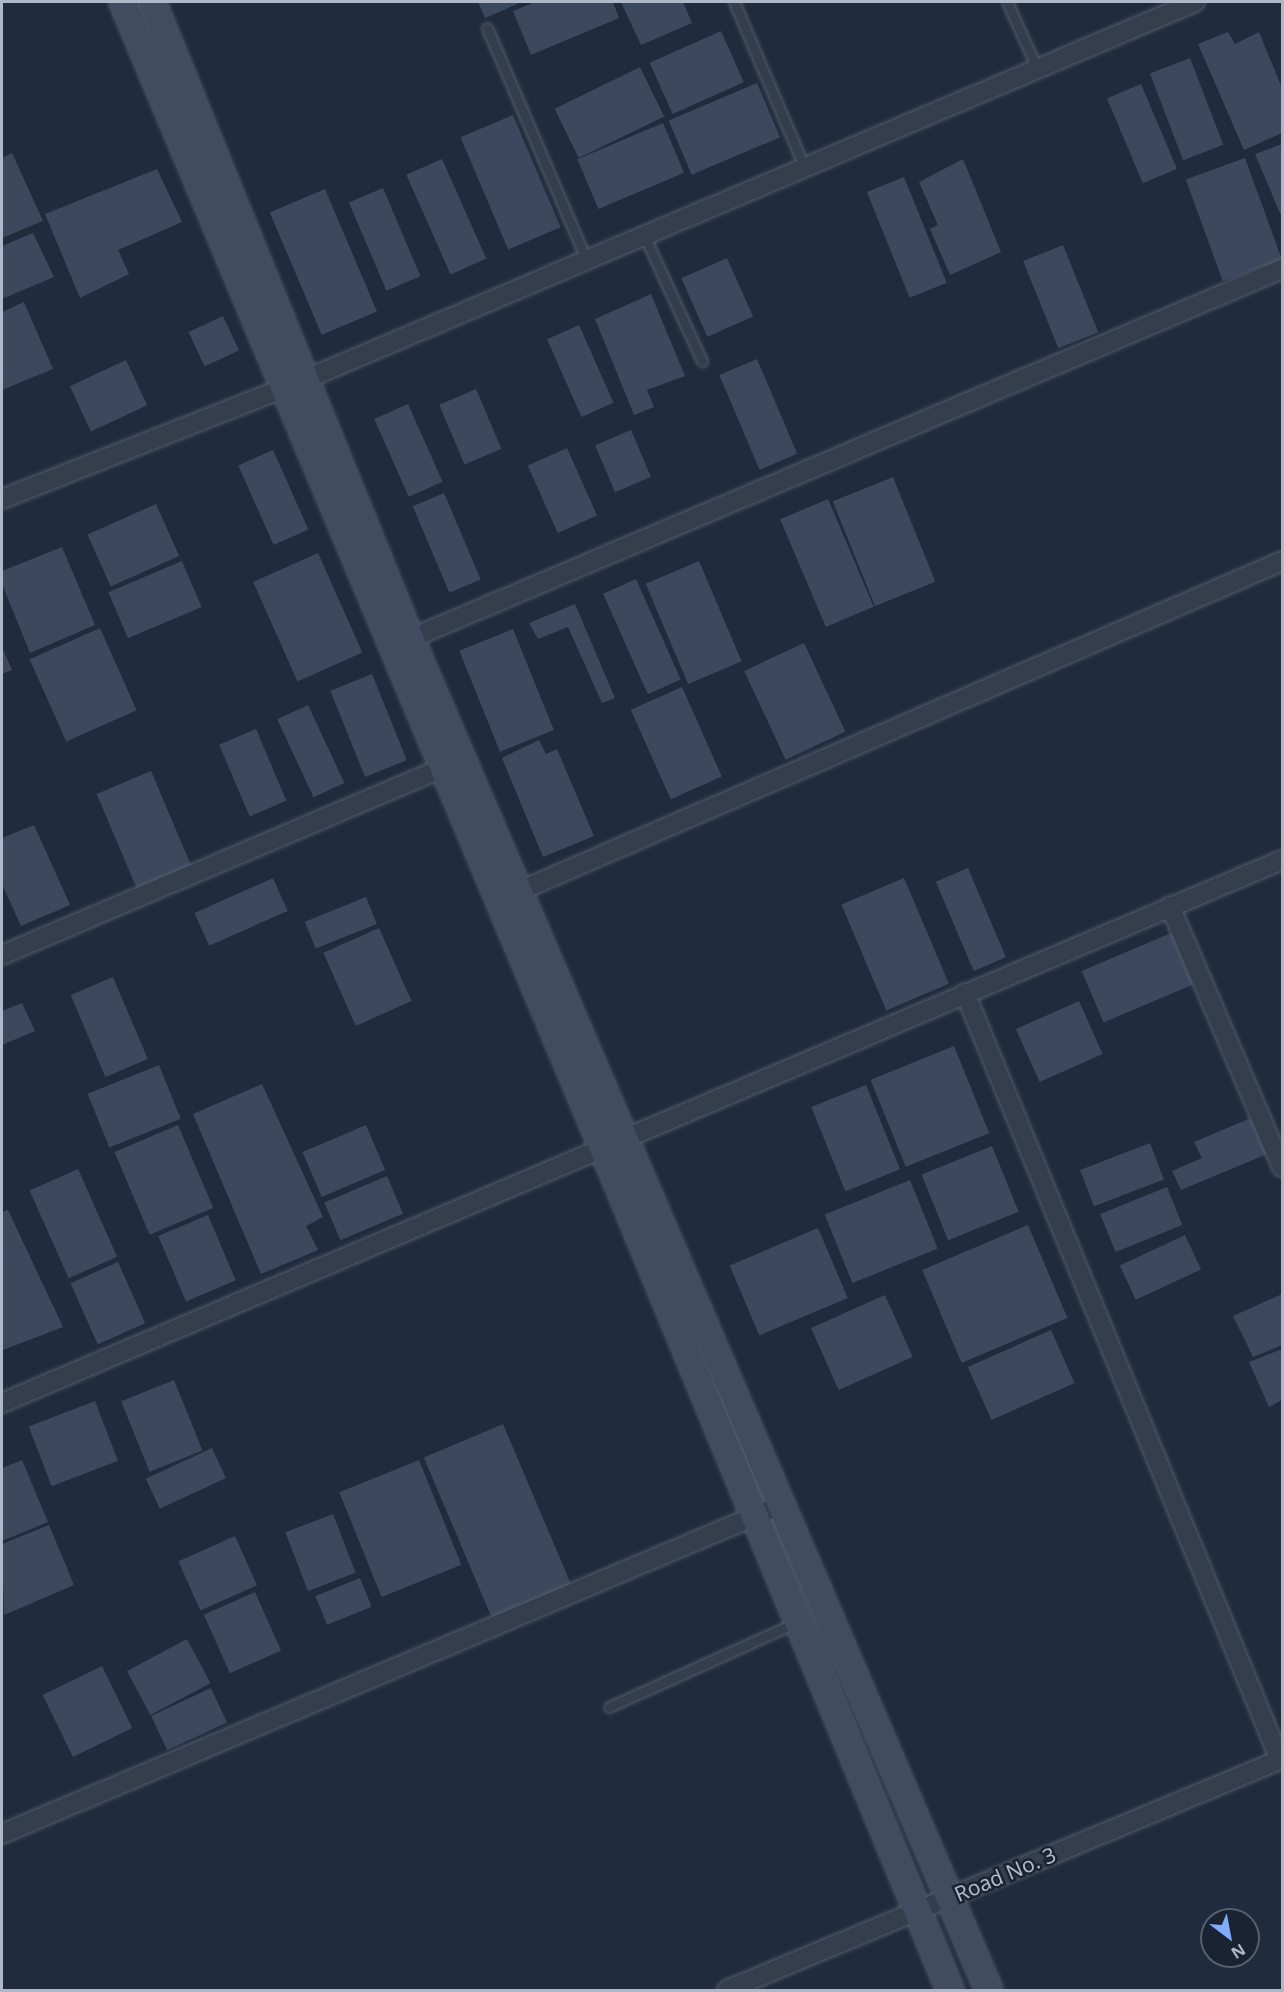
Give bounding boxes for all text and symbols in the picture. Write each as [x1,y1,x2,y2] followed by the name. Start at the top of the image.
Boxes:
[951,1841,1059,1907] street label: Road No. 3
[1200,1908,1260,1968] north arrow
[1227,1939,1250,1964] text: N

